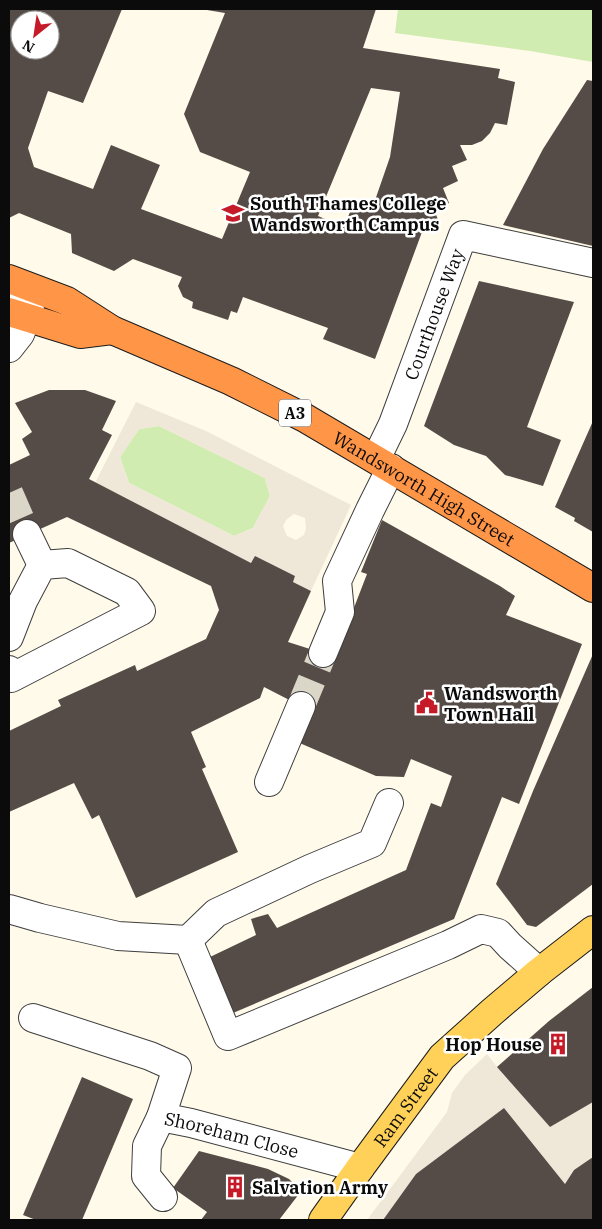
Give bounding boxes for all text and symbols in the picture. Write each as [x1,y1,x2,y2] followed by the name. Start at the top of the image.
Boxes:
[10,10,60,60] north arrow
[19,36,38,57] text: N
[250,192,446,236] place label: South Thames College Wandsworth Campus
[220,200,246,226] school or university icon: South Thames College Wandsworth Campus
[399,245,469,383] street label: Courthouse Way
[279,399,311,426] road number: A3
[329,426,519,551] street label: Wandsworth High Street
[444,682,558,726] place label: Wandsworth Town Hall
[414,690,440,716] public building icon: Wandsworth Town Hall
[545,1031,571,1057] building icon: Hop House
[445,1033,542,1056] place label: Hop House
[368,1062,442,1151] street label: Ram Street
[163,1106,301,1163] street label: Shoreham Close
[222,1174,248,1200] building icon: Salvation Army
[252,1176,389,1199] place label: Salvation Army

